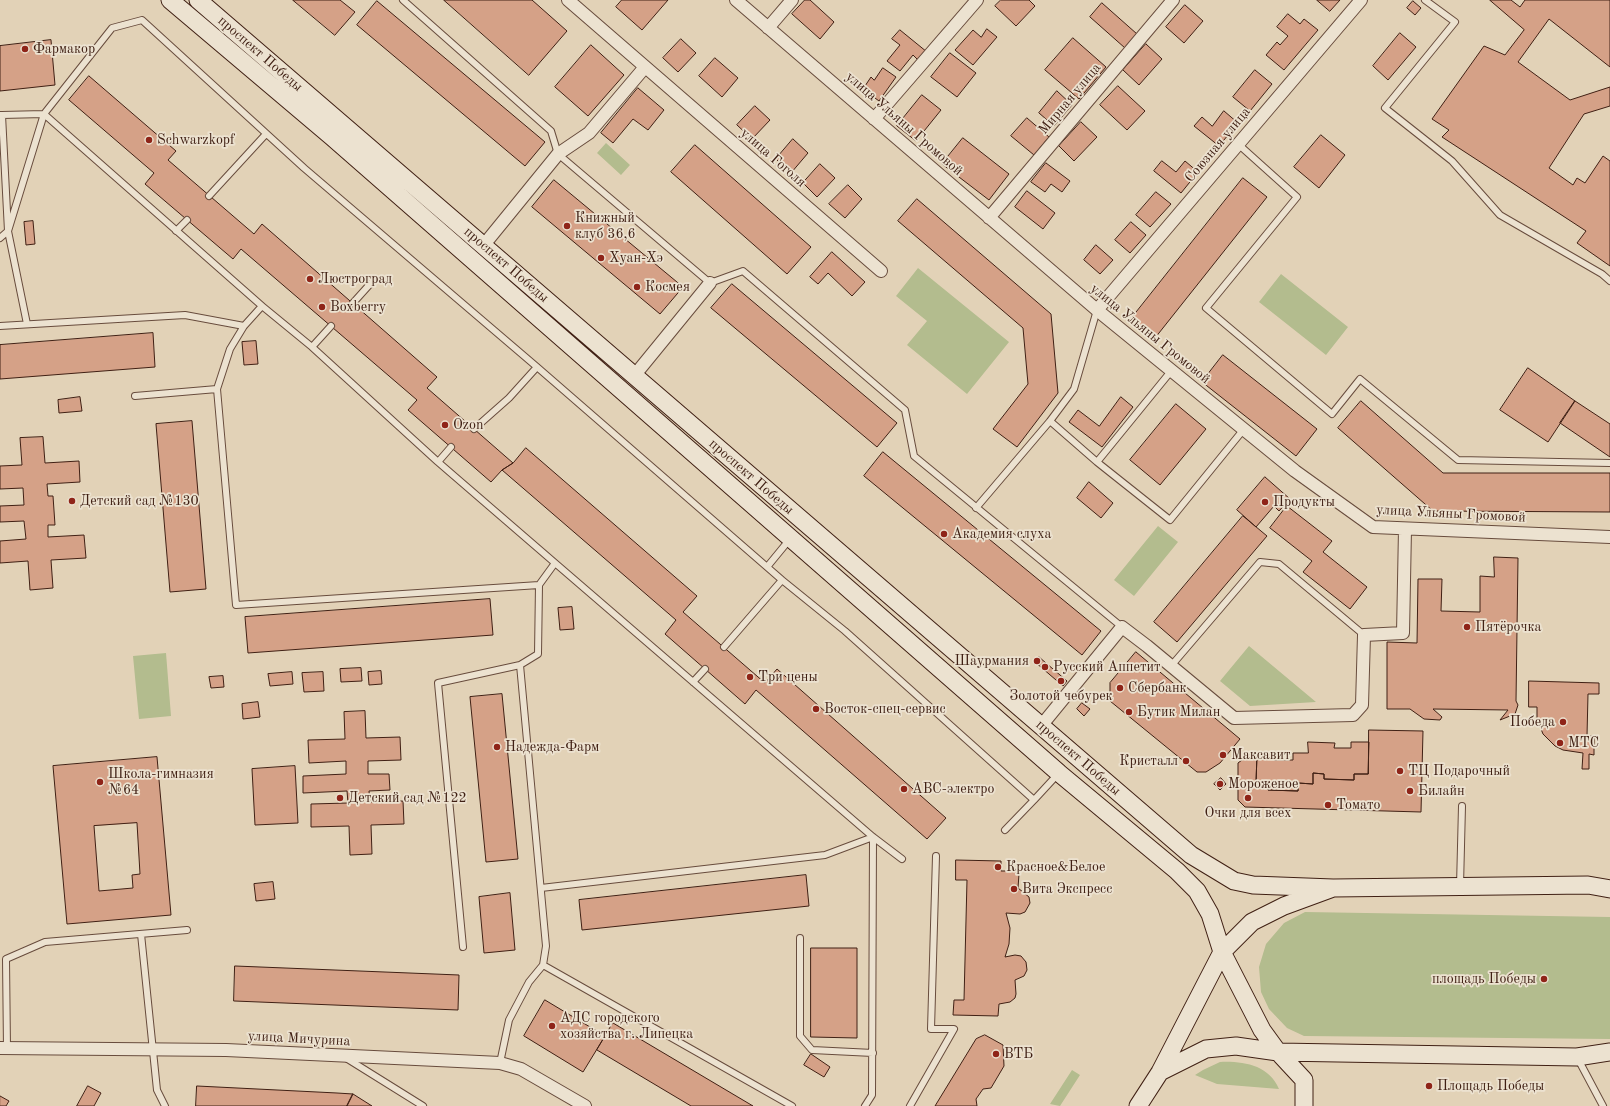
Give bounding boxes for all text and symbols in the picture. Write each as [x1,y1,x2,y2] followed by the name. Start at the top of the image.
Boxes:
[214,13,306,95] street label: проспект Победы
[33,41,95,57] place label: Фармакор
[20,44,30,54] marker: Фармакор
[1035,60,1105,138] street label: Мирная улица
[842,69,966,179] street label: улица Ульяны Громовой
[1182,104,1254,186] street label: Союзная улица
[737,125,809,191] street label: улица Гоголя
[157,132,235,148] place label: Schwarzkopf
[144,135,154,145] marker: Schwarzkopf
[575,210,636,242] place label: Книжный клуб 36,6
[562,221,572,231] marker: Книжный клуб 36,6
[460,224,552,306] street label: проспект Победы
[609,250,663,266] place label: Хуан-Хэ
[596,253,606,263] marker: Хуан-Хэ
[318,271,392,287] place label: Люстроград
[305,274,315,284] marker: Люстроград
[645,279,690,295] place label: Космея
[1087,280,1213,388] street label: улица Ульяны Громовой
[632,282,642,292] marker: Космея
[330,299,386,315] place label: Boxberry
[317,302,327,312] marker: Boxberry
[453,417,483,433] place label: Ozon
[440,420,450,430] marker: Ozon
[705,436,797,518] street label: проспект Победы
[80,493,199,509] place label: Детский сад №130
[1273,494,1335,510] place label: Продукты
[67,496,77,506] marker: Детский сад №130
[1260,497,1270,507] marker: Продукты
[1376,502,1526,526] street label: улица Ульяны Громовой
[952,526,1052,542] place label: Академия слуха
[939,529,949,539] marker: Академия слуха
[1475,619,1541,635] place label: Пятёрочка
[1462,622,1472,632] marker: Пятёрочка
[955,653,1029,669] place label: Шаурмания
[1032,656,1042,666] marker: Шаурмания
[1053,659,1161,675] place label: Русский Аппетит
[1040,662,1050,672] marker: Русский Аппетит
[758,669,818,685] place label: Три цены
[745,672,755,682] marker: Три цены
[1056,676,1066,686] marker: Золотой чебурек
[1128,680,1187,696] place label: Сбербанк
[1115,683,1125,693] marker: Сбербанк
[1009,688,1113,704] place label: Золотой чебурек
[824,701,946,717] place label: Восток-спец-сервис
[811,704,821,714] marker: Восток-спец-сервис
[1137,704,1220,720] place label: Бутик Милан
[1124,707,1134,717] marker: Бутик Милан
[1510,714,1555,730] place label: Победа
[1032,717,1124,799] street label: проспект Победы
[1558,717,1568,727] marker: Победа
[1568,735,1599,751] place label: МТС
[1555,738,1565,748] marker: МТС
[505,739,599,755] place label: Надежда-Фарм
[492,742,502,752] marker: Надежда-Фарм
[1231,747,1291,763] place label: Максавит
[1218,750,1228,760] marker: Максавит
[1119,753,1178,769] place label: Кристалл
[1181,756,1191,766] marker: Кристалл
[1408,763,1510,779] place label: ТЦ Подарочный
[108,766,214,798] place label: Школа-гимназия №64
[1395,766,1405,776] marker: ТЦ Подарочный
[1228,776,1298,792] place label: Мороженое
[95,777,105,787] marker: Школа-гимназия №64
[1215,779,1225,789] marker: Мороженое
[912,781,995,797] place label: АВС-электро
[1418,783,1465,799] place label: Билайн
[899,784,909,794] marker: АВС-электро
[1405,786,1415,796] marker: Билайн
[348,790,467,806] place label: Детский сад №122
[335,793,345,803] marker: Детский сад №122
[1243,793,1253,803] marker: Очки для всех
[1336,797,1381,813] place label: Томато
[1323,800,1333,810] marker: Томато
[1205,805,1291,821] place label: Очки для всех
[1006,859,1105,875] place label: Красное&Белое
[993,862,1003,872] marker: Красное&Белое
[1022,881,1112,897] place label: Вита Экспресс
[1009,884,1019,894] marker: Вита Экспресс
[1432,971,1536,987] place label: площадь Победы
[1539,974,1549,984] marker: площадь Победы
[560,1010,693,1042] place label: АДС городского хозяйства г. Липецка
[547,1021,557,1031] marker: АДС городского хозяйства г. Липецка
[247,1028,351,1050] street label: улица Мичурина
[1004,1046,1033,1062] place label: ВТБ
[991,1049,1001,1059] marker: ВТБ
[1437,1078,1544,1094] place label: Площадь Победы
[1424,1081,1434,1091] marker: Площадь Победы

